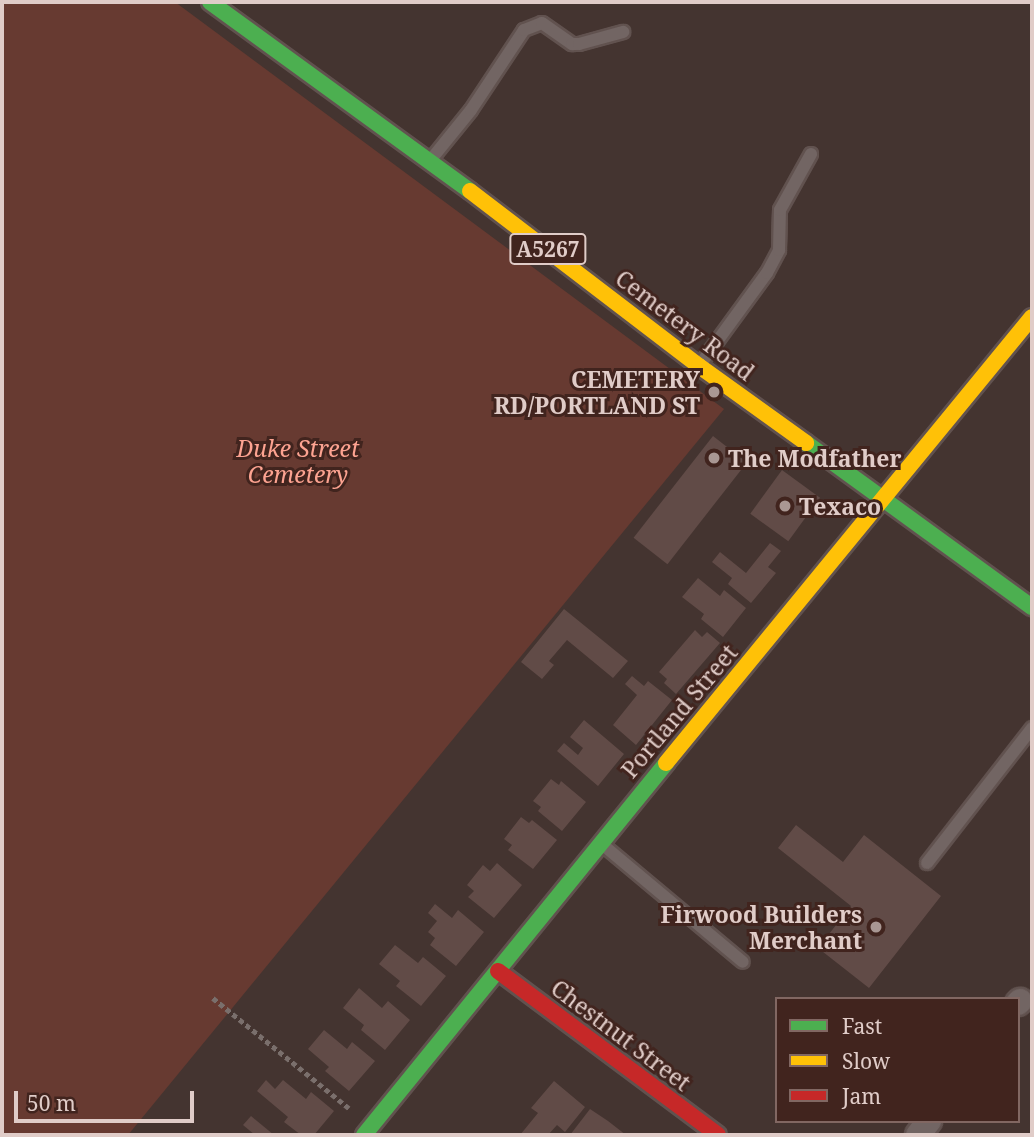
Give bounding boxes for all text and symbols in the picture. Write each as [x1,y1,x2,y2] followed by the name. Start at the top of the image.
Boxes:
[508,232,588,266] road number: A5267
[610,264,760,386] street label: Cemetery Road
[494,365,700,419] place label: CEMETERY RD/PORTLAND ST
[706,384,722,400] marker: CEMETERY RD/PORTLAND ST
[237,434,359,488] park label: Duke Street Cemetery
[728,444,901,472] place label: The Modfather
[706,450,722,466] marker: The Modfather
[799,492,881,520] place label: Texaco
[777,498,793,514] marker: Texaco
[615,639,743,783] street label: Portland Street
[661,900,862,954] place label: Firwood Builders Merchant
[868,919,884,935] marker: Firwood Builders Merchant
[546,974,696,1096] street label: Chestnut Street
[775,997,1020,1123] legend
[842,1012,882,1040] text: Fast
[842,1047,890,1075] text: Slow
[18,1078,198,1122] scale bar
[842,1082,881,1110] text: Jam
[27,1089,76,1117] text: 50 m

